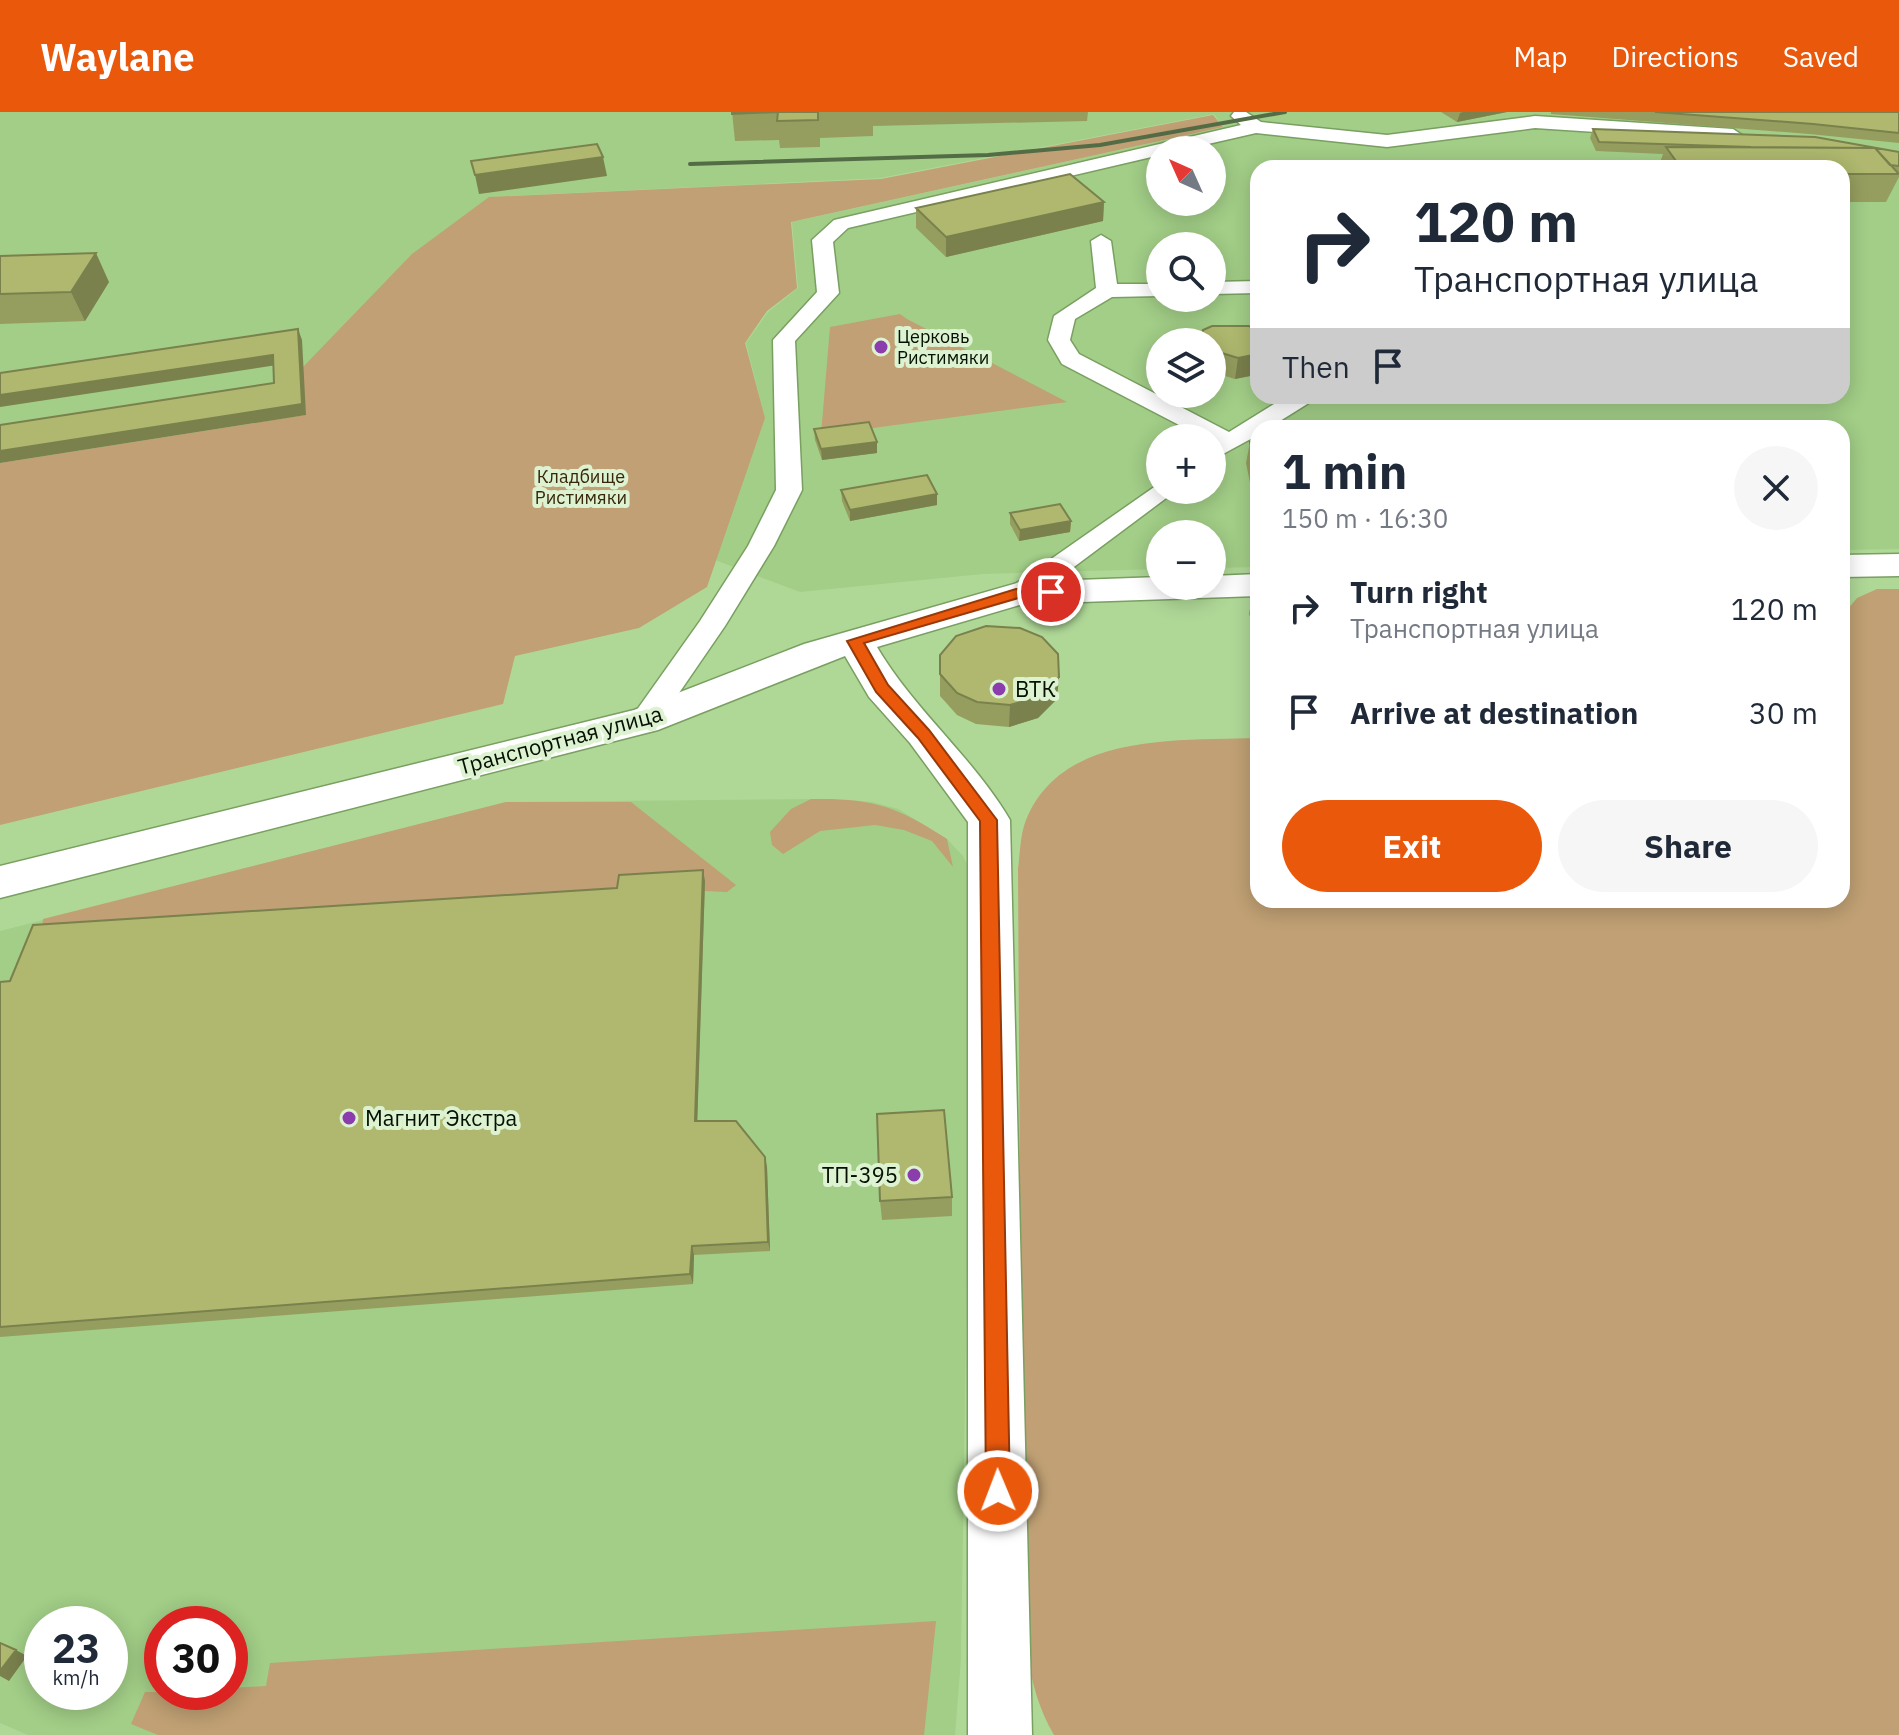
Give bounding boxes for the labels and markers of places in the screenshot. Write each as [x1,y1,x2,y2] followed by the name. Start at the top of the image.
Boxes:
[897,325,989,369] place label: Церковь Ристимяки
[872,338,890,356] marker: Церковь Ристимяки
[1017,558,1085,626] pin
[1015,674,1056,703] place label: ВТК
[990,680,1008,698] marker: ВТК
[365,1103,518,1132] place label: Магнит Экстра
[340,1109,358,1127] marker: Магнит Экстра
[822,1160,898,1189] place label: ТП-395
[905,1166,923,1184] marker: ТП-395

